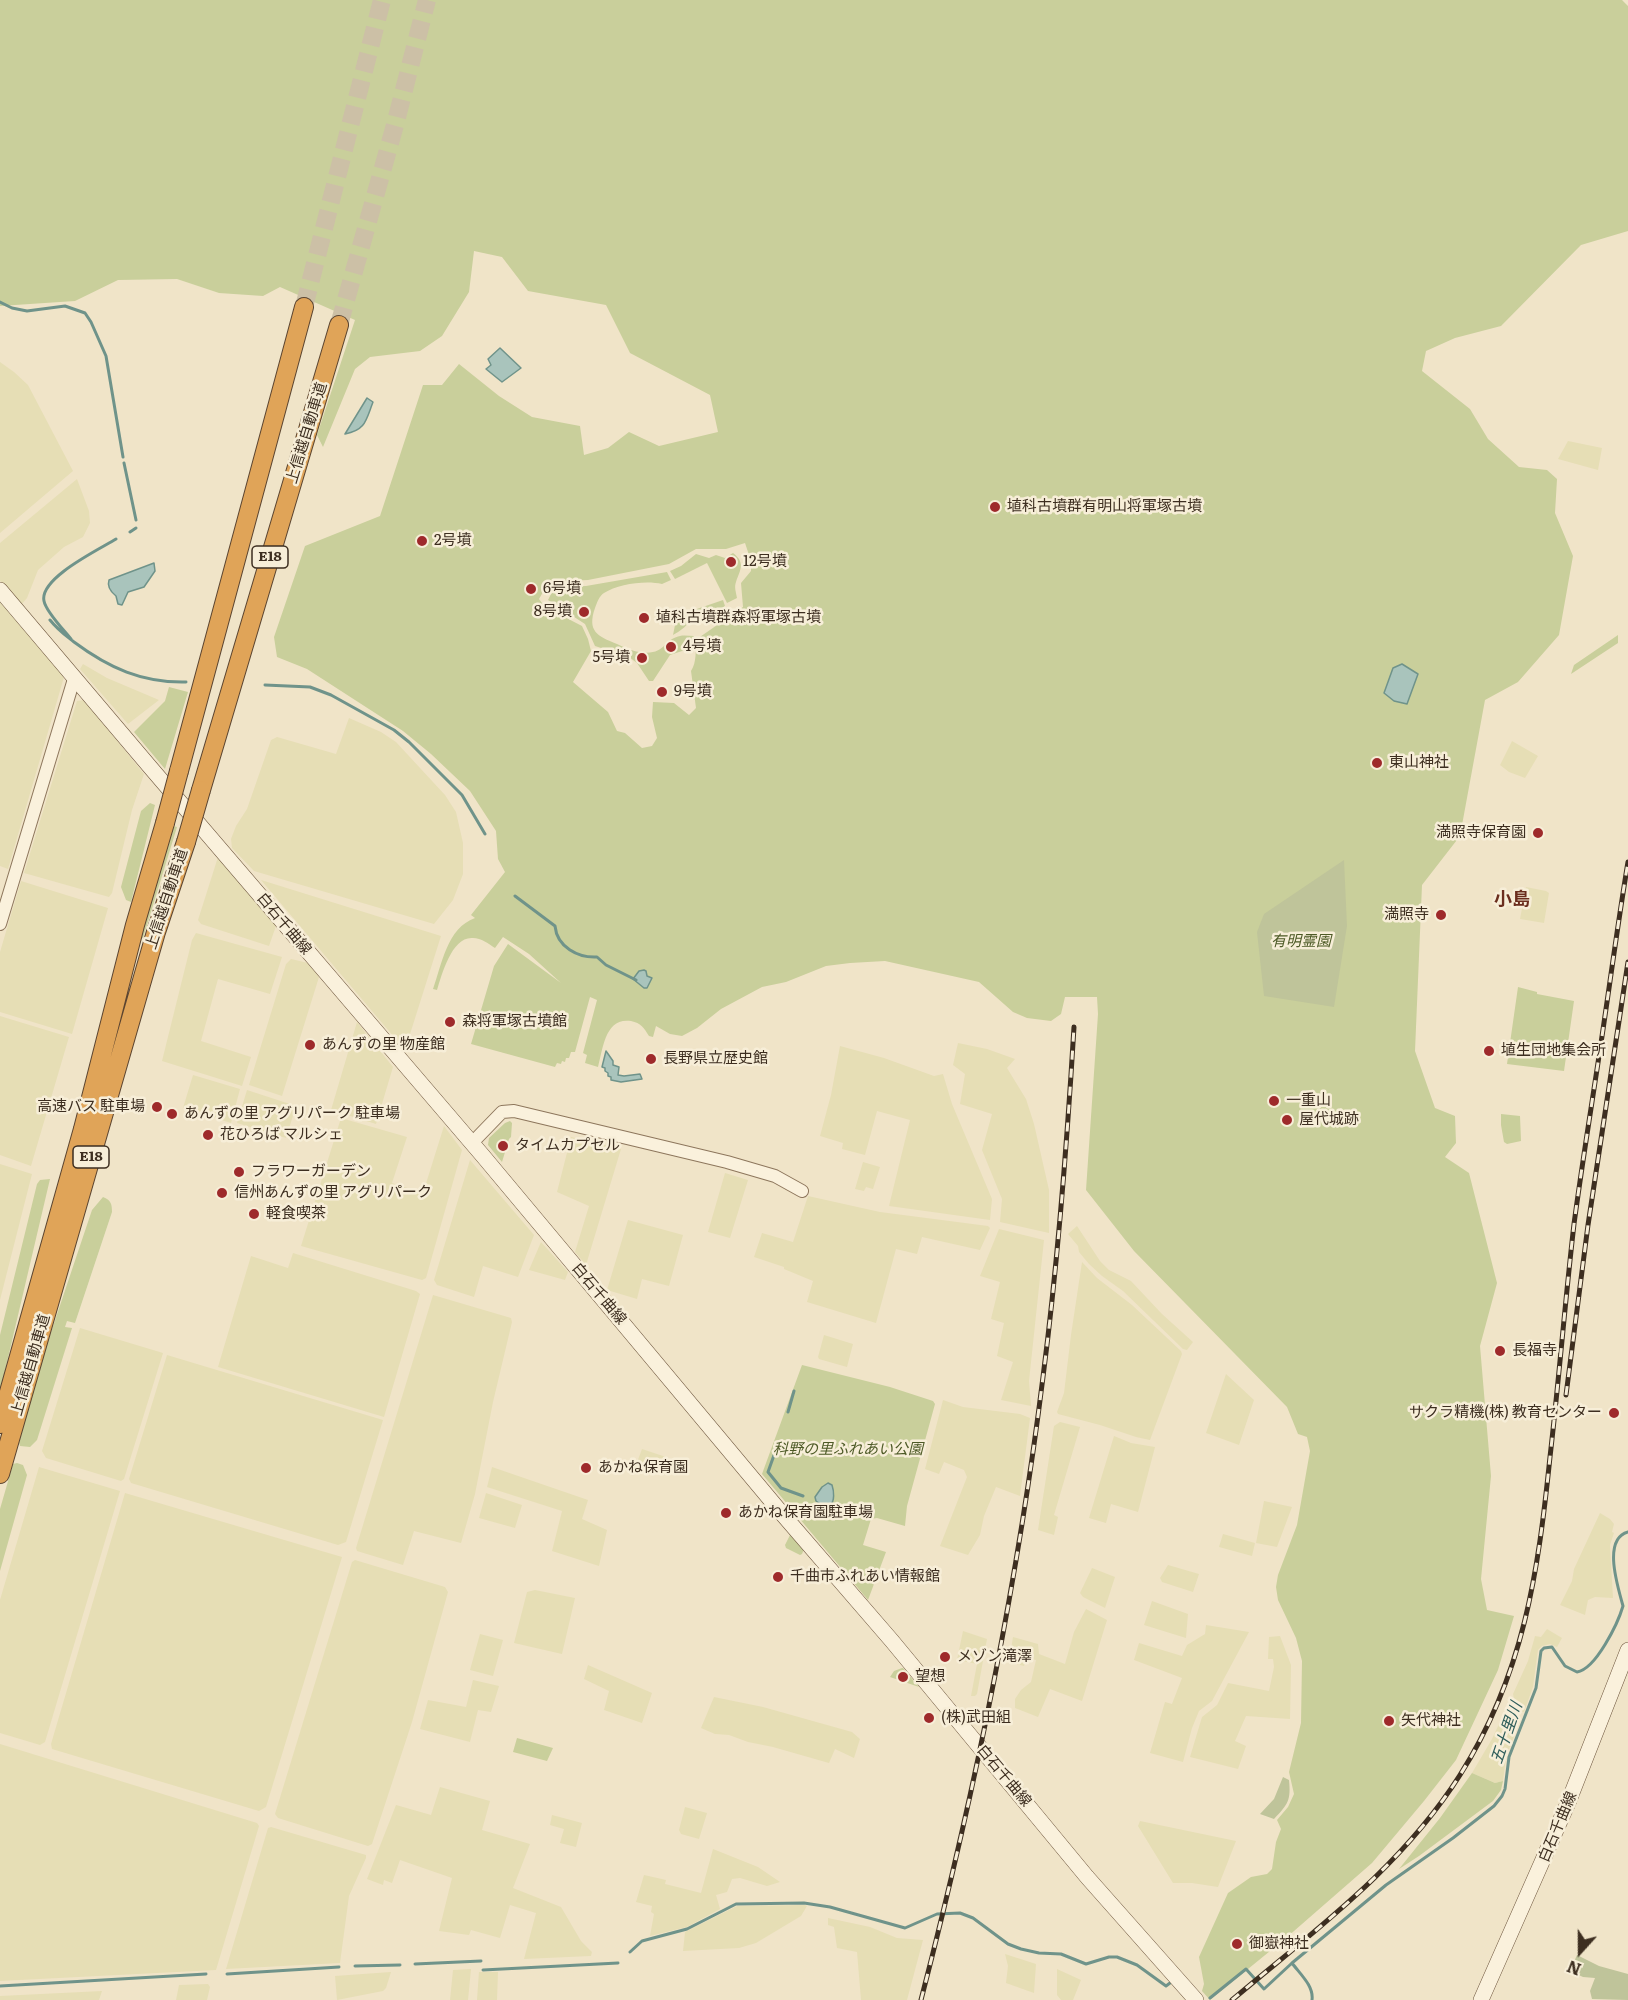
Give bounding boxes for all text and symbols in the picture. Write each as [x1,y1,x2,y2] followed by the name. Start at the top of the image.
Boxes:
[283,380,331,486] street label: 上信越自動車道
[1007,498,1202,516] place label: 埴科古墳群有明山将軍塚古墳
[988,500,1002,514] marker: 埴科古墳群有明山将軍塚古墳
[434,532,472,550] place label: 2号墳
[415,534,429,548] marker: 2号墳
[252,546,288,568] road number: E18
[743,553,787,571] place label: 12号墳
[724,555,738,569] marker: 12号墳
[543,580,581,598] place label: 6号墳
[524,582,538,596] marker: 6号墳
[534,603,572,621] place label: 8号墳
[577,605,591,619] marker: 8号墳
[656,609,821,627] place label: 埴科古墳群森将軍塚古墳
[637,611,651,625] marker: 埴科古墳群森将軍塚古墳
[683,638,721,656] place label: 4号墳
[664,640,678,654] marker: 4号墳
[592,649,630,667] place label: 5号墳
[635,651,649,665] marker: 5号墳
[674,683,712,701] place label: 9号墳
[655,685,669,699] marker: 9号墳
[1389,754,1449,772] place label: 東山神社
[1370,756,1384,770] marker: 東山神社
[1436,824,1526,842] place label: 満照寺保育園
[1531,826,1545,840] marker: 満照寺保育園
[142,846,192,952] street label: 上信越自動車道
[253,889,315,959] street label: 白石千曲線
[1494,889,1530,911] district label: 小島
[1384,906,1429,924] place label: 満照寺
[1434,908,1448,922] marker: 満照寺
[1271,933,1331,951] park label: 有明霊園
[462,1013,567,1031] place label: 森将軍塚古墳館
[443,1015,457,1029] marker: 森将軍塚古墳館
[322,1036,445,1054] place label: あんずの里 物産館
[303,1038,317,1052] marker: あんずの里 物産館
[1501,1042,1606,1060] place label: 埴生団地集会所
[1482,1044,1496,1058] marker: 埴生団地集会所
[663,1050,768,1068] place label: 長野県立歴史館
[644,1052,658,1066] marker: 長野県立歴史館
[1286,1092,1331,1110] place label: 一重山
[1267,1094,1281,1108] marker: 一重山
[37,1098,145,1116] place label: 高速バス 駐車場
[150,1100,164,1114] marker: 高速バス 駐車場
[184,1105,400,1123] place label: あんずの里 アグリパーク 駐車場
[165,1107,179,1121] marker: あんずの里 アグリパーク 駐車場
[1299,1111,1359,1129] place label: 屋代城跡
[1280,1113,1294,1127] marker: 屋代城跡
[220,1126,343,1144] place label: 花ひろば マルシェ
[201,1128,215,1142] marker: 花ひろば マルシェ
[515,1137,620,1155] place label: タイムカプセル
[496,1139,510,1153] marker: タイムカプセル
[73,1146,109,1168] road number: E18
[251,1163,371,1181] place label: フラワーガーデン
[232,1165,246,1179] marker: フラワーガーデン
[234,1184,432,1202] place label: 信州あんずの里 アグリパーク
[215,1186,229,1200] marker: 信州あんずの里 アグリパーク
[266,1205,326,1223] place label: 軽食喫茶
[247,1207,261,1221] marker: 軽食喫茶
[568,1259,630,1329] street label: 白石千曲線
[8,1312,54,1418] street label: 上信越自動車道
[1512,1342,1557,1360] place label: 長福寺
[1493,1344,1507,1358] marker: 長福寺
[1409,1404,1602,1422] place label: サクラ精機(株) 教育センター
[1607,1406,1621,1420] marker: サクラ精機(株) 教育センター
[773,1441,923,1459] park label: 科野の里ふれあい公園
[598,1459,688,1477] place label: あかね保育園
[579,1461,593,1475] marker: あかね保育園
[738,1504,873,1522] place label: あかね保育園駐車場
[719,1506,733,1520] marker: あかね保育園駐車場
[790,1568,940,1586] place label: 千曲市ふれあい情報館
[771,1570,785,1584] marker: 千曲市ふれあい情報館
[957,1648,1032,1666] place label: メゾン滝澤
[938,1650,952,1664] marker: メゾン滝澤
[915,1668,945,1686] place label: 望想
[896,1670,910,1684] marker: 望想
[1488,1700,1526,1766] water label: 五十里川
[941,1709,1011,1727] place label: (株)武田組
[922,1711,936,1725] marker: (株)武田組
[1401,1712,1461,1730] place label: 矢代神社
[1382,1714,1396,1728] marker: 矢代神社
[973,1741,1035,1811] street label: 白石千曲線
[1535,1789,1581,1865] street label: 白石千曲線
[1550,1922,1610,1982] north arrow
[1249,1935,1309,1953] place label: 御嶽神社
[1230,1937,1244,1951] marker: 御嶽神社
[1563,1955,1584,1982] text: N

